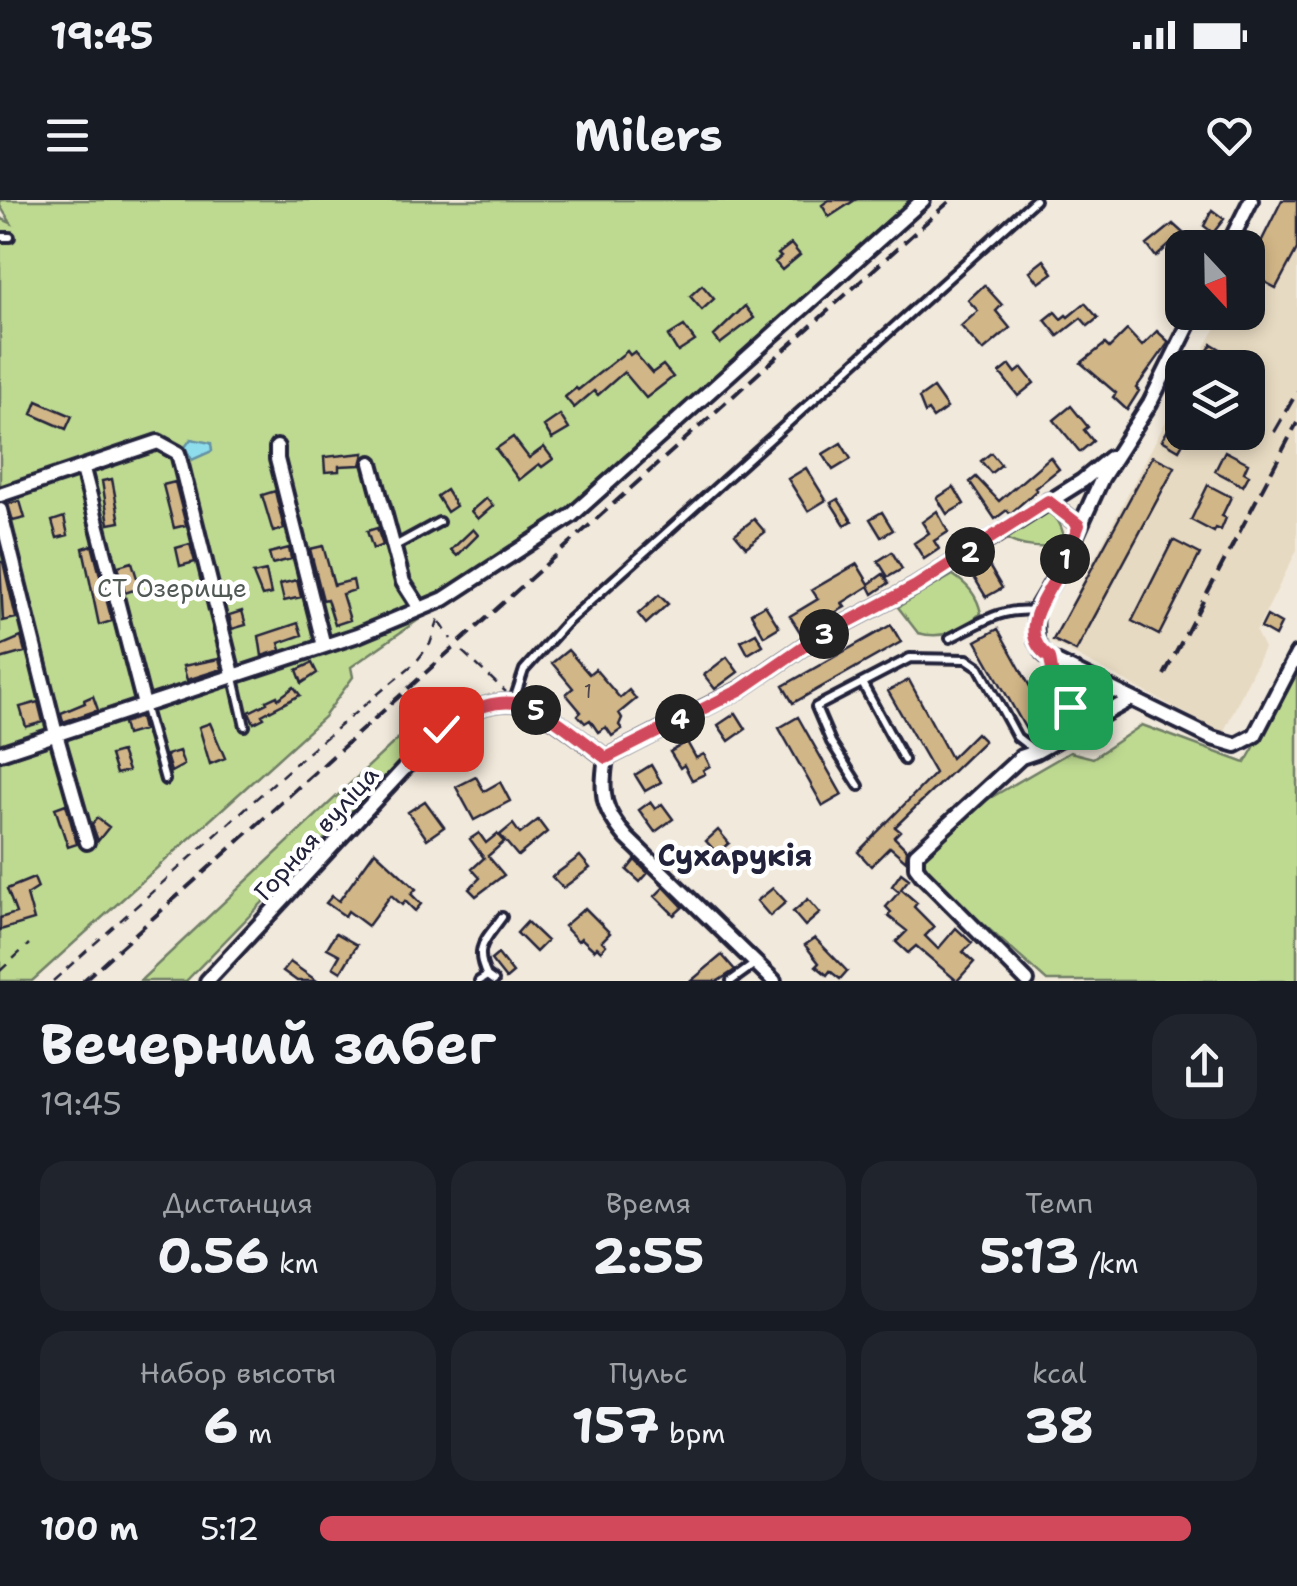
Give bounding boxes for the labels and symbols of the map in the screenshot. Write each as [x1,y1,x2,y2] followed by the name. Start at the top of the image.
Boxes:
[1165,230,1265,330] north arrow
[945,527,995,577] pin: 2
[1040,534,1090,584] pin: 1
[97,571,247,605] park label: СТ Озерище
[799,609,849,659] pin: 3
[1028,665,1113,750] pin
[584,678,592,704] house number: 1
[511,685,561,735] pin: 5
[399,687,484,772] pin
[655,694,705,744] pin: 4
[246,758,386,908] street label: Горная вуліца
[657,835,813,876] district label: Сухарукія

